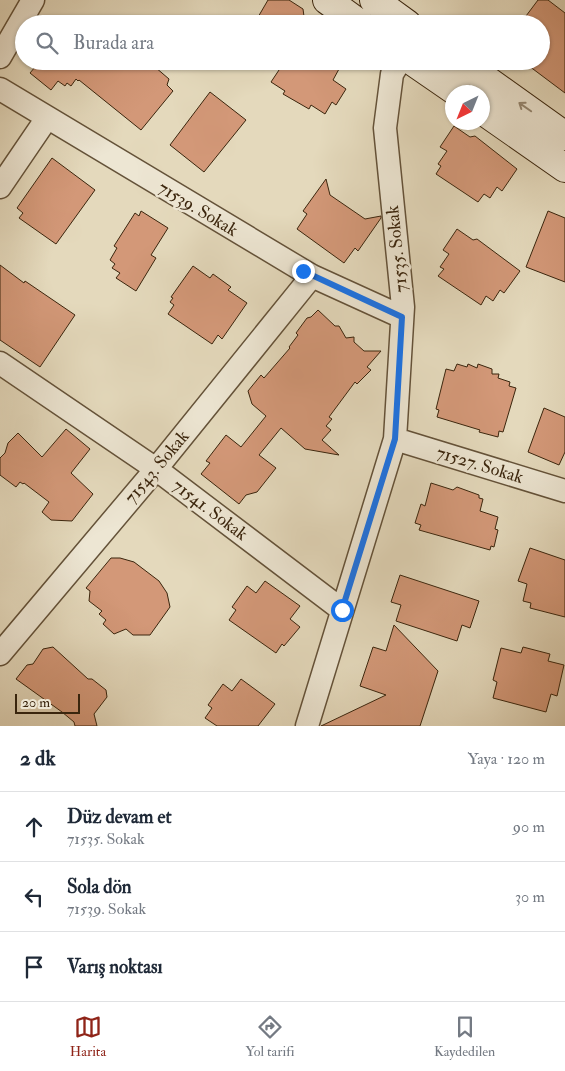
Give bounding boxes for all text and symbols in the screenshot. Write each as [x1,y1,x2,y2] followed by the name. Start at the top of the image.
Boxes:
[15,15,550,70] search box
[33,29,61,57] icon: search
[73,31,154,55] text: Burada ara
[445,85,490,130] north arrow
[519,102,532,113] one-way arrow
[154,176,242,242] street label: 71539. Sokak
[381,204,413,294] street label: 71535. Sokak
[292,260,315,283] route end
[120,425,195,509] street label: 71543. Sokak
[434,441,527,489] street label: 71527. Sokak
[168,474,253,546] street label: 71541. Sokak
[331,599,354,622] route start
[15,691,80,714] scale bar
[22,694,50,711] text: 20 m
[20,745,55,772] text: 2 dk
[468,749,545,769] text: Yaya · 120 m
[67,805,172,829] text: Düz devam et
[20,813,48,841] icon: ahead
[513,817,545,837] text: 90 m
[67,829,145,849] text: 71535. Sokak
[67,875,132,899] text: Sola dön
[20,883,48,911] icon: left
[515,887,545,907] text: 30 m
[67,899,146,919] text: 71539. Sokak
[20,953,48,981] icon: arrive
[67,955,163,979] text: Varış noktası
[70,1013,106,1060] tab: Harita
[246,1013,295,1060] tab: Yol tarifi
[434,1013,495,1060] tab: Kaydedilen

